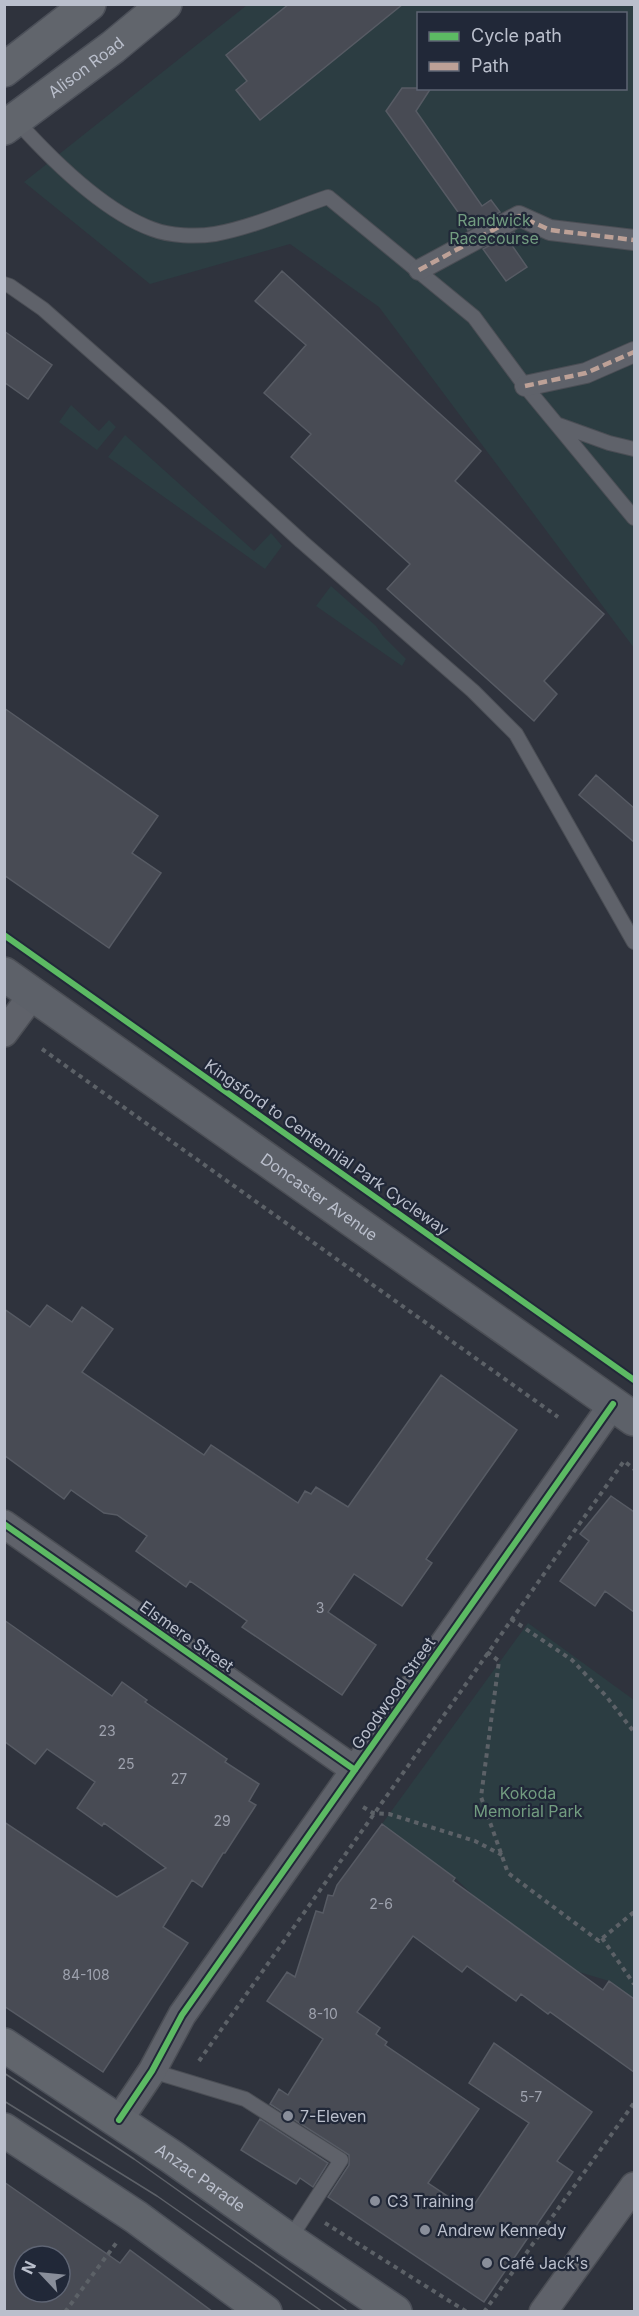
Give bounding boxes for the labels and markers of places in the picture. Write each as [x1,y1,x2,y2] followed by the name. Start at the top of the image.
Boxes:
[300,2106,366,2126] place label: 7-Eleven
[281,2109,295,2123] marker: 7-Eleven
[387,2191,474,2211] place label: C3 Training
[368,2194,382,2208] marker: C3 Training
[437,2220,566,2240] place label: Andrew Kennedy
[418,2223,432,2237] marker: Andrew Kennedy
[499,2253,588,2273] place label: Café Jack's
[480,2256,494,2270] marker: Café Jack's

